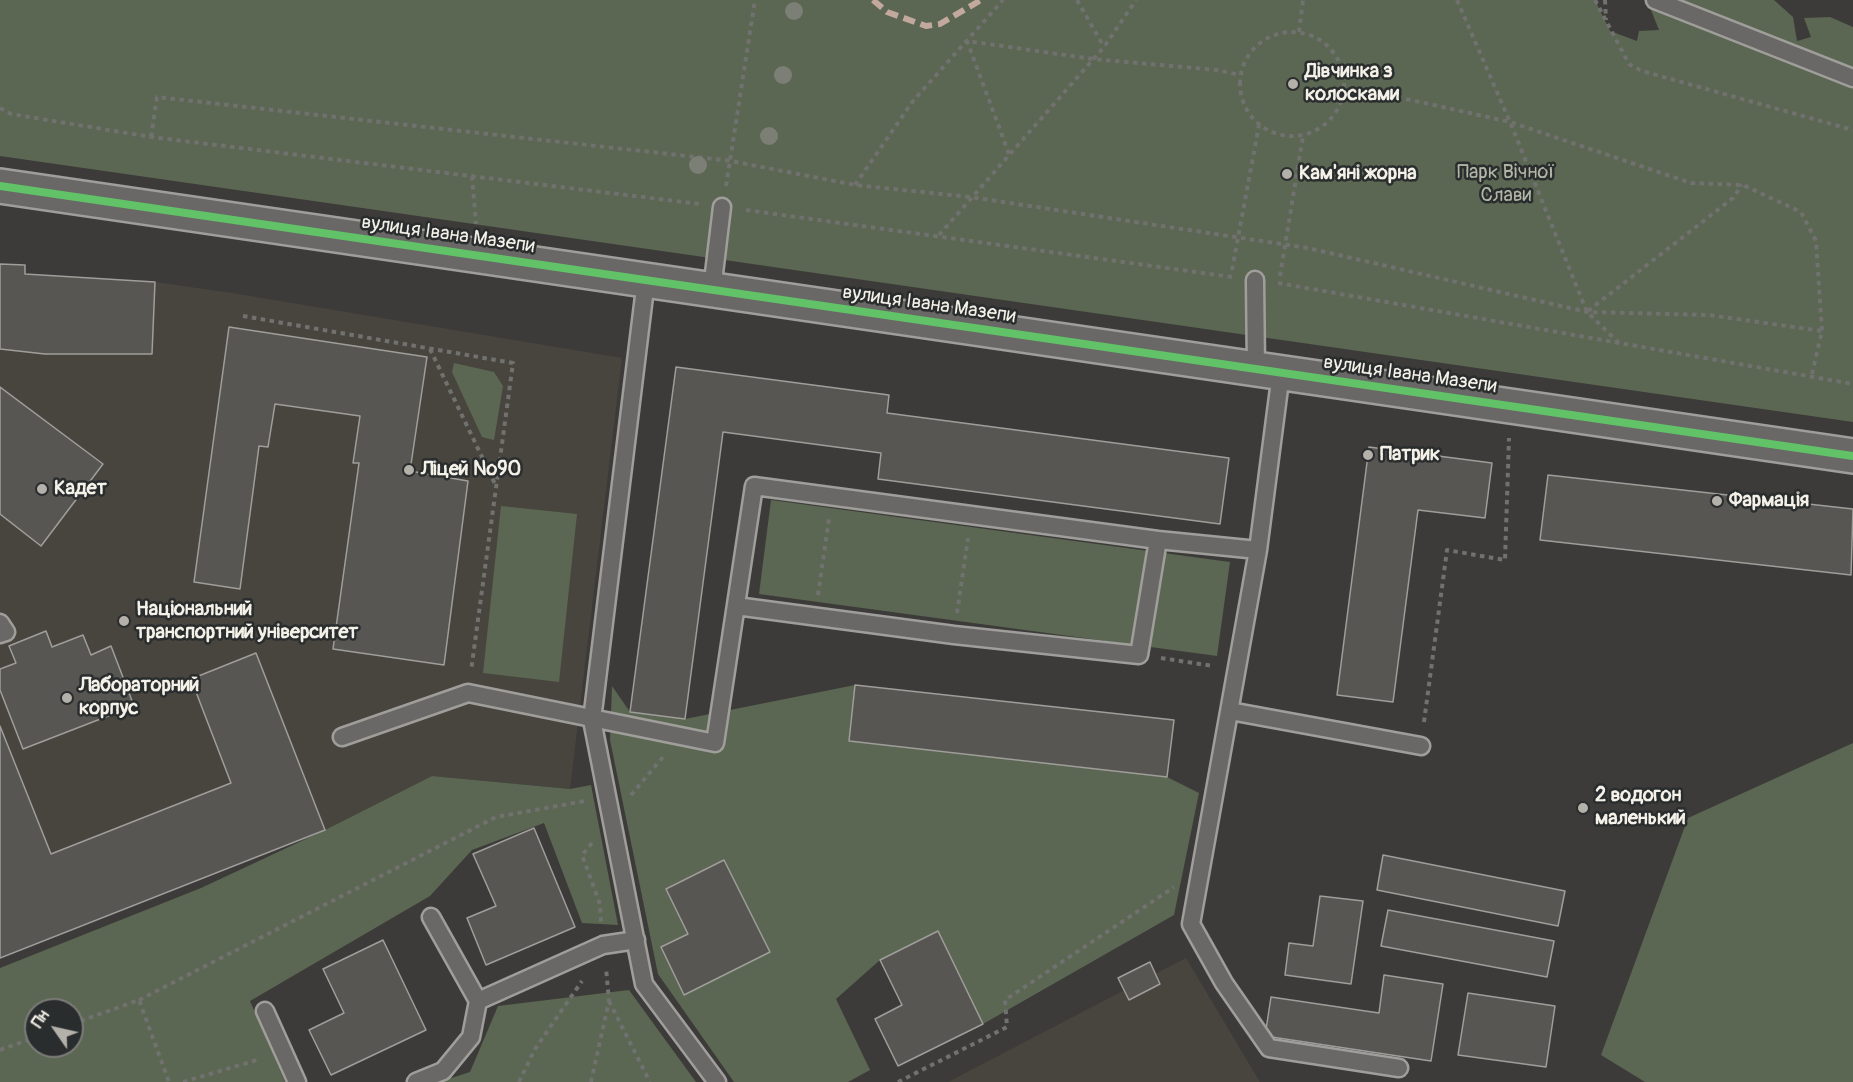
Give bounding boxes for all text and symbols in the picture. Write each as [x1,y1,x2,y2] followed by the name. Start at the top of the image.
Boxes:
[1305,60,1399,107] place label: Дівчинка з колосками
[1286,77,1300,91] marker: Дівчинка з колосками
[1457,161,1555,208] park label: Парк Вічної Слави
[1299,162,1416,186] place label: Кам'яні жорна
[1280,167,1294,181] marker: Кам'яні жорна
[360,211,536,259] street label: вулиця Івана Мазепи
[841,281,1017,329] street label: вулиця Івана Мазепи
[1322,351,1498,399] street label: вулиця Івана Мазепи
[1380,443,1440,467] place label: Патрик
[1361,448,1375,462] marker: Патрик
[421,458,521,482] place label: Ліцей №90
[402,463,416,477] marker: Ліцей №90
[54,477,107,501] place label: Кадет
[35,482,49,496] marker: Кадет
[1729,489,1809,513] place label: Фармація
[1710,494,1724,508] marker: Фармація
[136,598,358,645] place label: Національний транспортний університет
[117,614,131,628] marker: Національний транспортний університет
[79,674,199,721] place label: Лабораторний корпус
[60,691,74,705] marker: Лабораторний корпус
[1595,784,1686,831] place label: 2 водогон маленький
[1576,801,1590,815] marker: 2 водогон маленький
[24,998,84,1058] north arrow
[28,1006,54,1032] text: Пн

